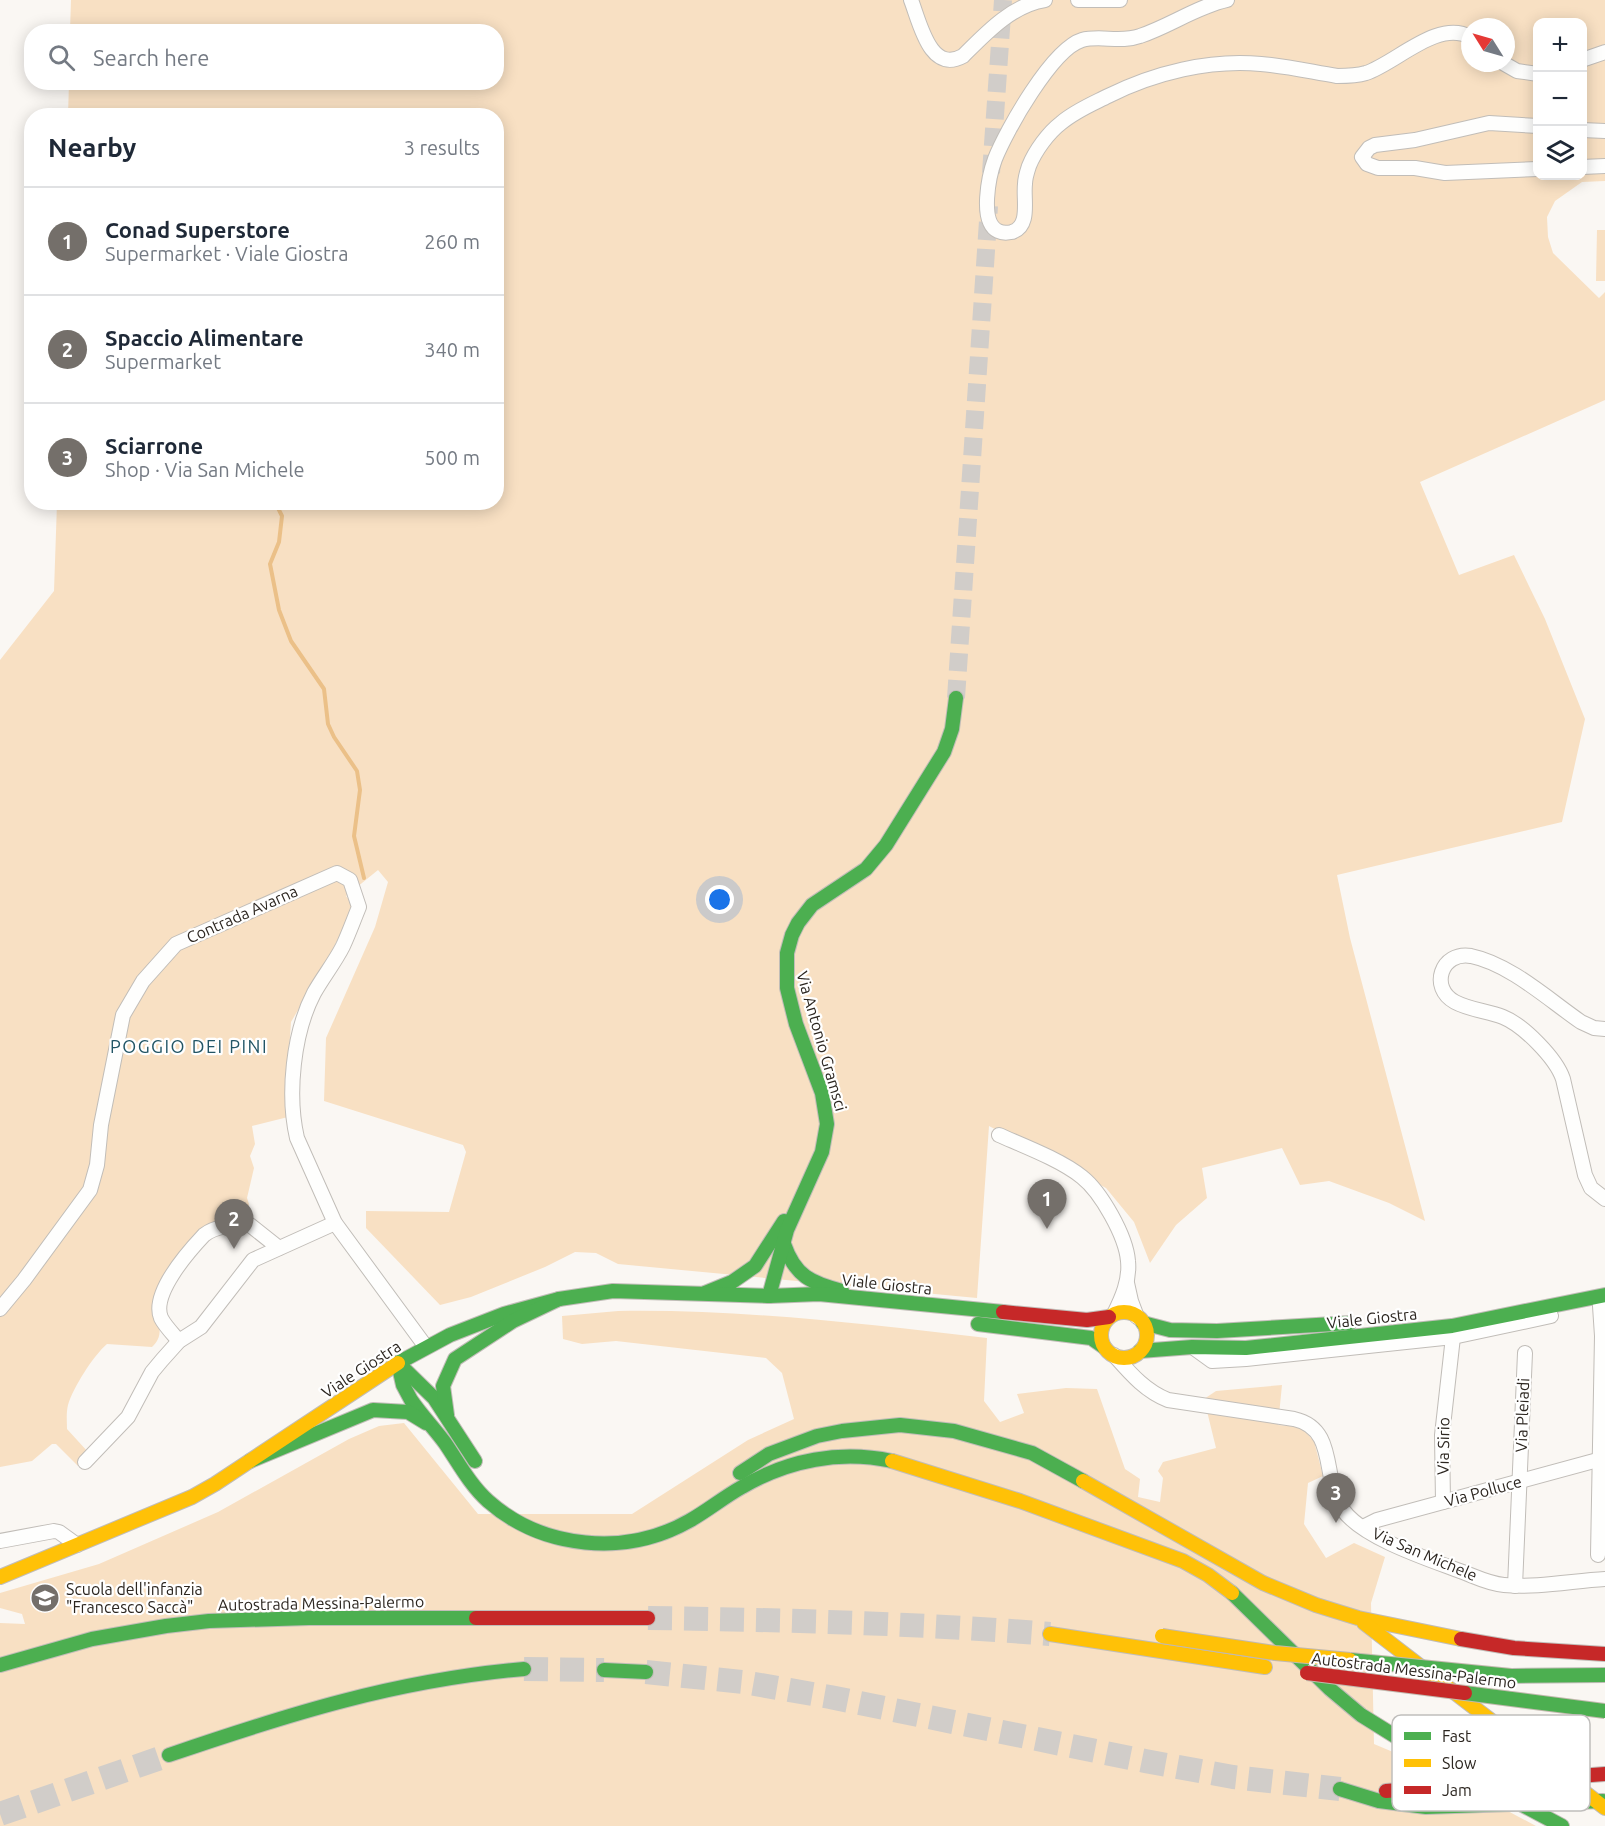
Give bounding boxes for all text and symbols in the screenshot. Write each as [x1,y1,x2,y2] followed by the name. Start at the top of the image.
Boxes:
[1461,18,1515,72] north arrow
[1533,18,1587,180] map controls
[1533,18,1587,72] button: +
[24,24,504,90] search box
[45,41,78,74] icon: search
[93,45,209,70] text: Search here
[1533,72,1587,126] button: −
[1533,126,1587,180] button: layers
[48,133,136,162] text: Nearby
[404,136,480,159] text: 3 results
[105,217,290,242] text: Conad Superstore
[62,230,73,253] text: 1
[424,230,480,253] text: 260 m
[105,242,349,265] text: Supermarket · Viale Giostra
[105,325,304,350] text: Spaccio Alimentare
[62,338,73,361] text: 2
[424,338,480,361] text: 340 m
[105,350,221,373] text: Supermarket
[105,433,203,458] text: Sciarrone
[62,446,73,469] text: 3
[424,446,480,469] text: 500 m
[105,458,305,481] text: Shop · Via San Michele
[184,881,300,947] street label: Contrada Avarna
[705,885,734,914] your location
[793,969,851,1113] street label: Via Antonio Gramsci
[110,1036,268,1056] district label: POGGIO DEI PINI
[1028,1180,1066,1229] pin: 1
[214,1200,254,1249] pin: 2
[841,1270,933,1298] street label: Viale Giostra
[1326,1304,1418,1332] street label: Viale Giostra
[318,1337,404,1401] street label: Viale Giostra
[1512,1378,1532,1452] street label: Via Pleiadi
[1433,1417,1453,1475] street label: Via Sirio
[1443,1472,1523,1510] street label: Via Polluce
[1316,1474,1356,1523] pin: 3
[1370,1524,1480,1584] street label: Via San Michele
[66,1580,203,1616] place label: Scuola dell'infanzia "Francesco Saccà"
[29,1582,61,1614] school or university icon: Scuola dell'infanzia "Francesco Saccà"
[218,1592,424,1614] street label: Autostrada Messina-Palermo
[1311,1648,1517,1692] street label: Autostrada Messina-Palermo
[1392,1715,1590,1811] legend
[1442,1727,1472,1745] text: Fast
[1442,1754,1477,1772] text: Slow
[1442,1781,1472,1799] text: Jam

